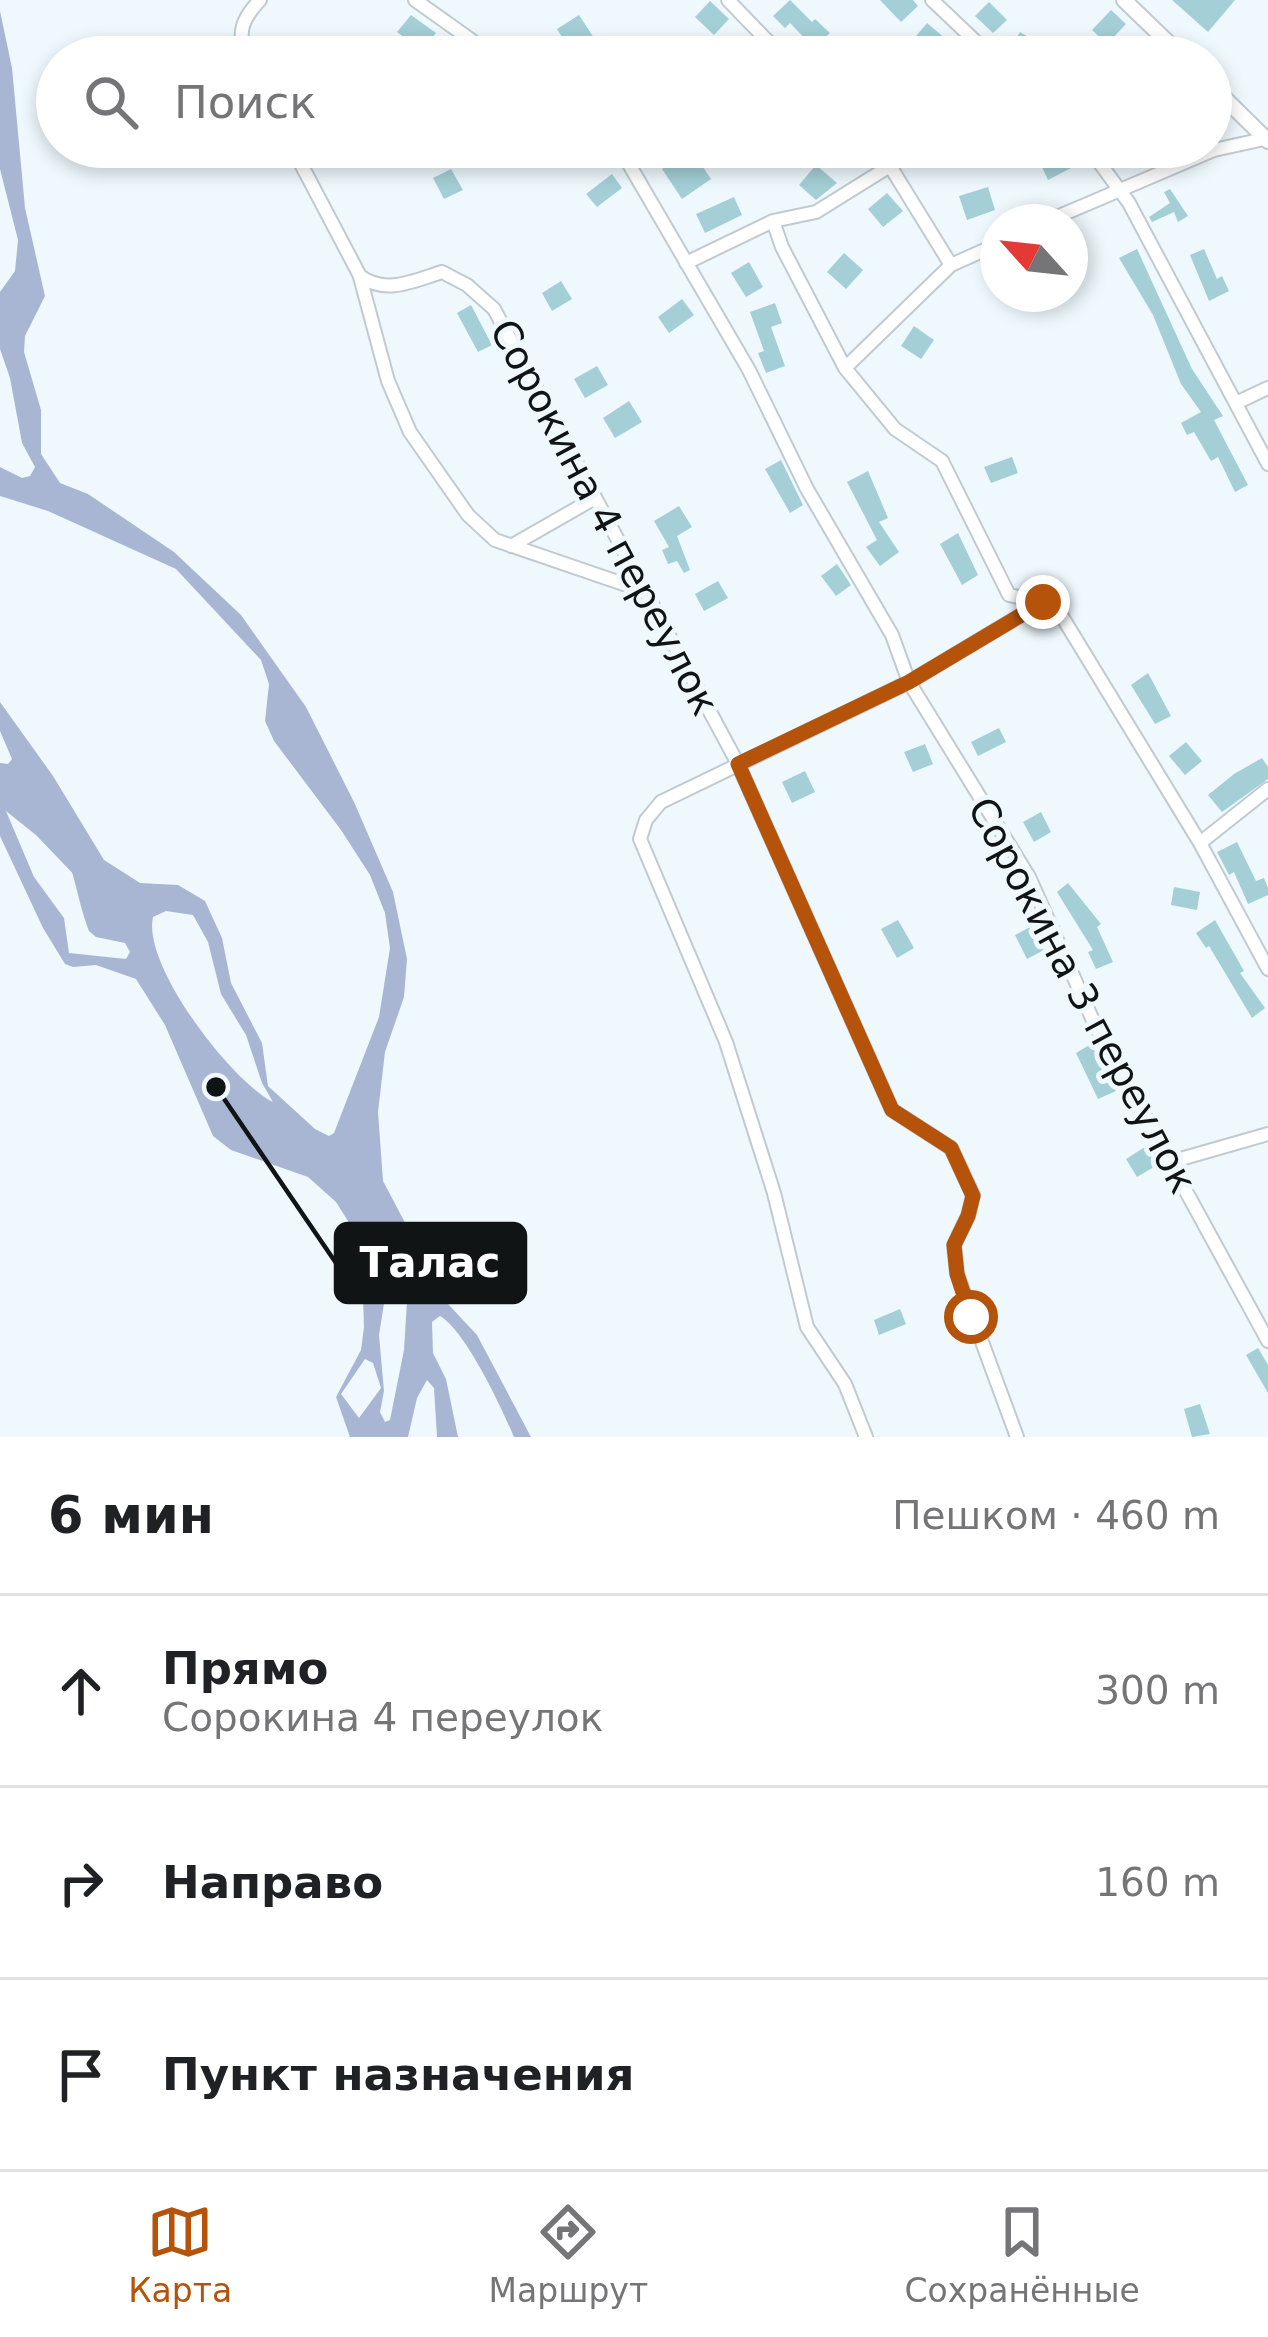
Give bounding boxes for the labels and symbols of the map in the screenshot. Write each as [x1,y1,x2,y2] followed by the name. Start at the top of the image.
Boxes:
[980,204,1088,312] north arrow
[481,312,728,723] street label: Сорокина 4 переулок
[1016,575,1070,629] route end
[959,790,1206,1201] street label: Сорокина 3 переулок
[336,1224,525,1302] callout: Талас
[360,1238,501,1287] text: Талас
[944,1290,998,1344] route start

